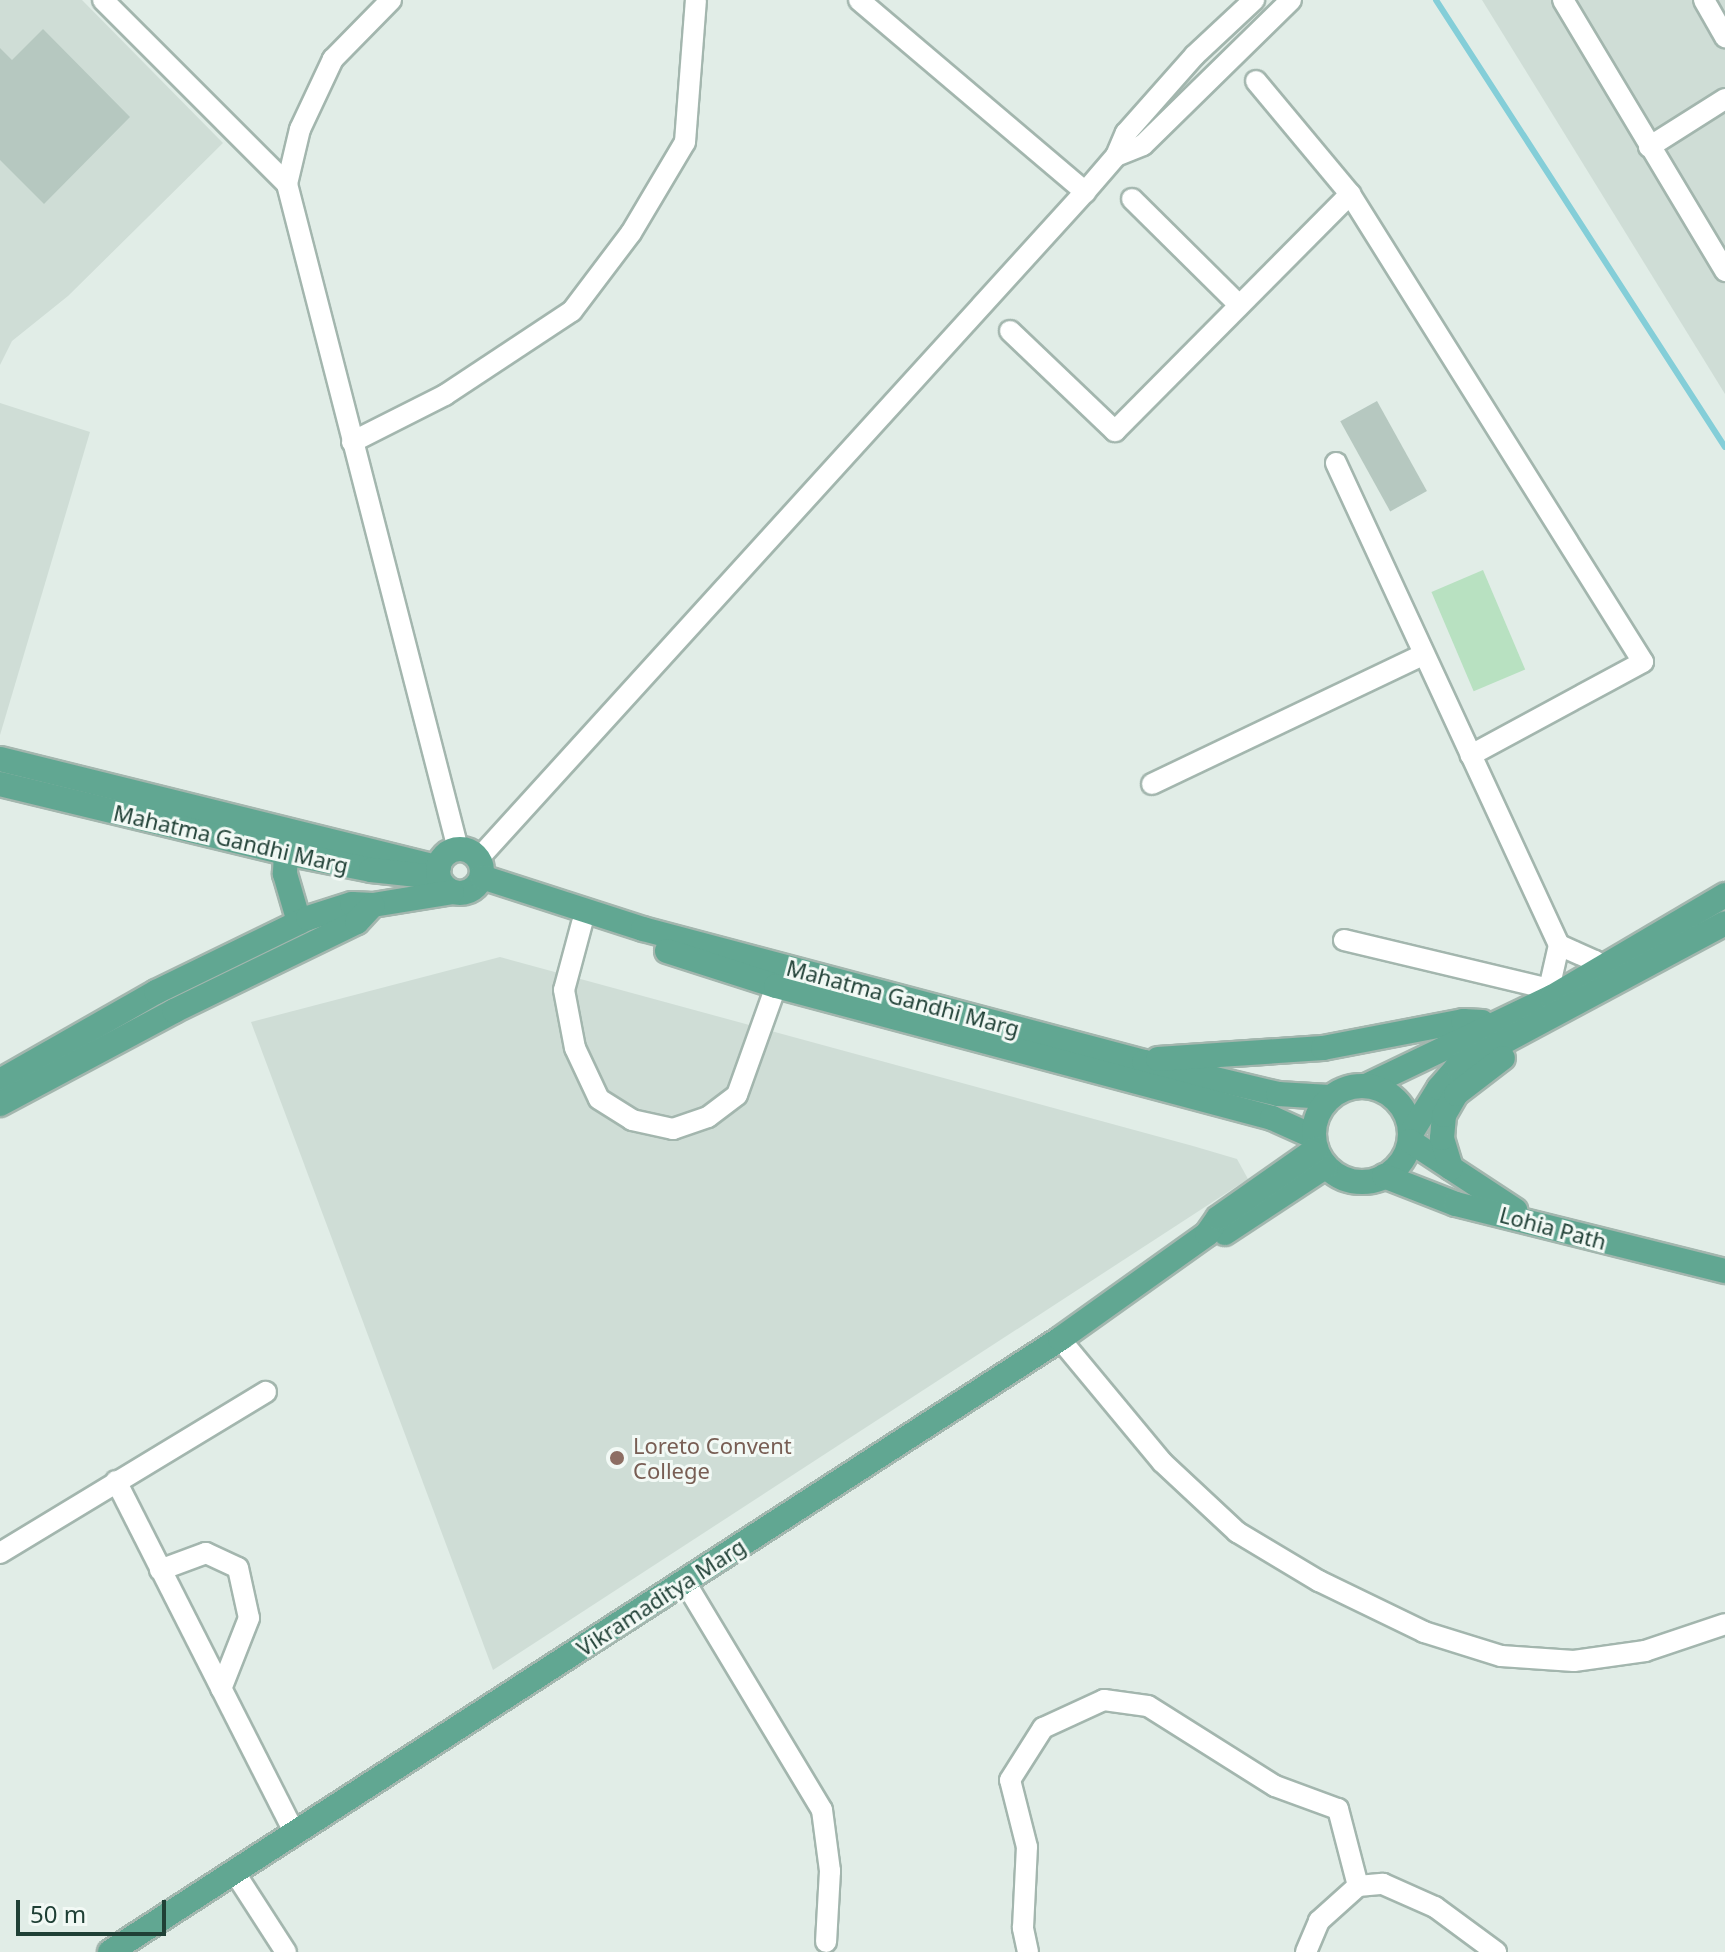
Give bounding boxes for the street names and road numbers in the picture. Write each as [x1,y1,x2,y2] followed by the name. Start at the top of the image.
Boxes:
[111,799,351,879] street label: Mahatma Gandhi Marg
[784,954,1022,1042] street label: Mahatma Gandhi Marg
[1497,1201,1609,1255] street label: Lohia Path
[572,1533,750,1661] street label: Vikramaditya Marg

